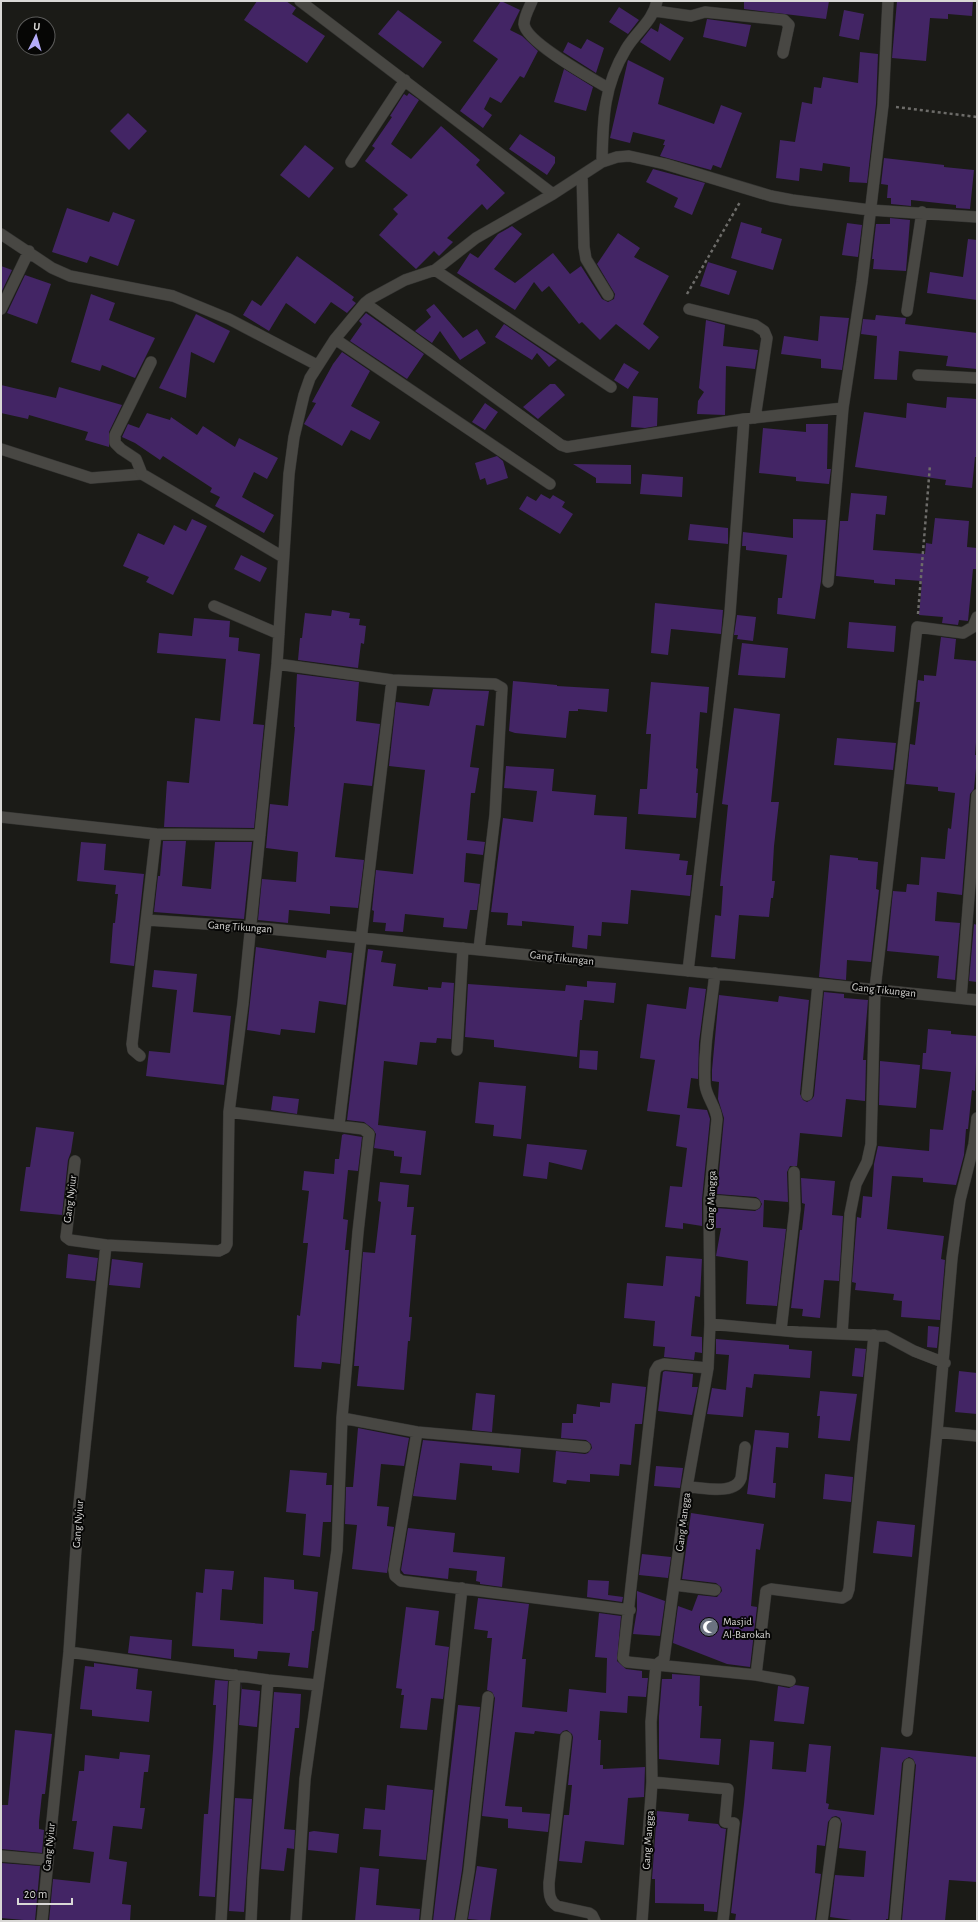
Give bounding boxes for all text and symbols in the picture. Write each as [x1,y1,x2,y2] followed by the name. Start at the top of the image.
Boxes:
[16,16,56,56] north arrow
[33,21,41,32] text: U
[207,919,273,935] street label: Gang Tikungan
[529,949,595,967] street label: Gang Tikungan
[851,981,917,999] street label: Gang Tikungan
[704,1170,718,1230] street label: Gang Mangga
[62,1174,78,1223] street label: Gang Nyiur
[674,1492,692,1552] street label: Gang Mangga
[71,1499,85,1548] street label: Gang Nyiur
[698,1616,720,1638] mosque icon: Masjid Al-Barokah
[723,1616,771,1640] place label: Masjid Al-Barokah
[640,1810,656,1870] street label: Gang Mangga
[41,1822,57,1871] street label: Gang Nyiur
[18,1880,72,1906] scale bar
[24,1888,47,1900] text: 20 m

